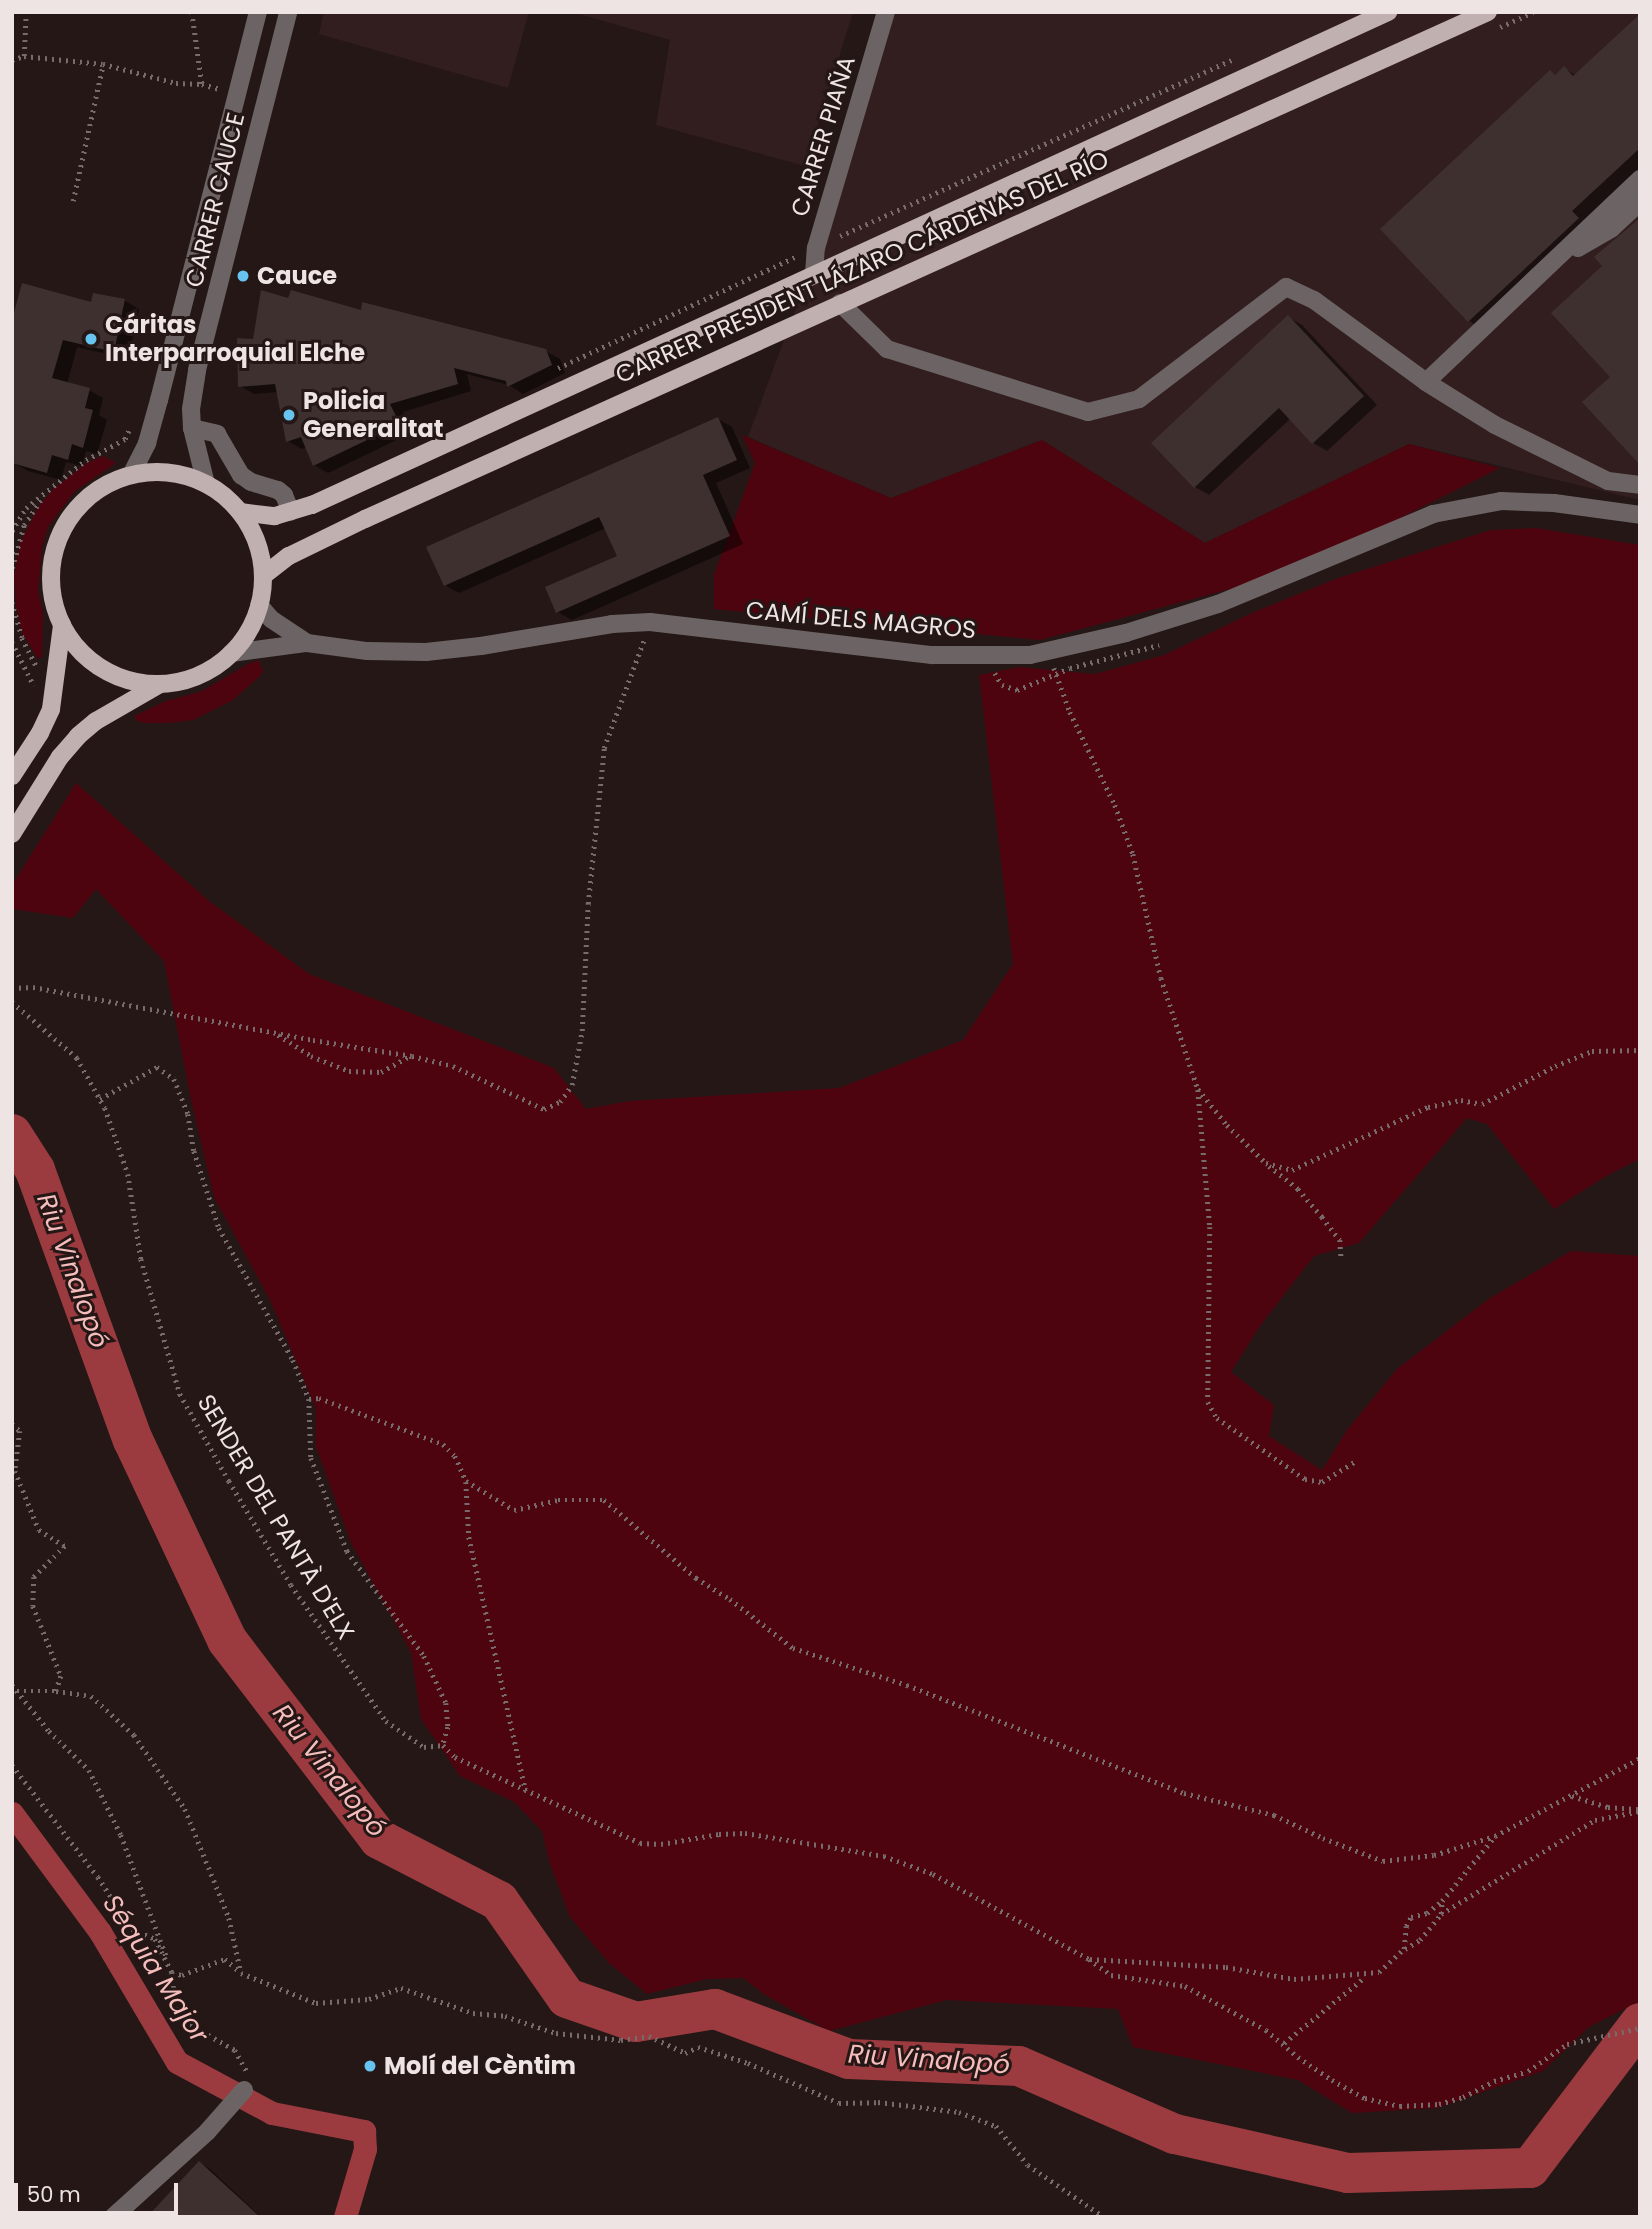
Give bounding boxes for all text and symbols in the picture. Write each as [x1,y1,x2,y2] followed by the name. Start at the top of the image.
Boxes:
[785,52,861,220] street label: CARRER PIAÑA
[179,110,251,290] street label: CARRER CAUCE
[611,145,1113,389] street label: CARRER PRESIDENT LÁZARO CÁRDENAS DEL RÍO
[257,262,337,290] place label: Cauce
[235,268,251,284] marker: Cauce
[105,311,365,367] place label: Cáritas Interparroquial Elche
[83,331,99,347] marker: Cáritas Interparroquial Elche
[303,387,444,443] place label: Policia Generalitat
[281,407,297,423] marker: Policia Generalitat
[745,596,977,644] street label: CAMÍ DELS MAGROS
[30,1190,114,1352] water label: Riu Vinalopó
[191,1389,361,1645] street label: SENDER DEL PANTÀ D'ELX
[266,1698,392,1844] water label: Riu Vinalopó
[96,1889,214,2049] water label: Séquia Major
[847,2039,1011,2081] water label: Riu Vinalopó
[384,2052,576,2080] place label: Molí del Cèntim
[362,2058,378,2074] marker: Molí del Cèntim
[18,2170,182,2214] scale bar
[27,2180,81,2209] text: 50 m

